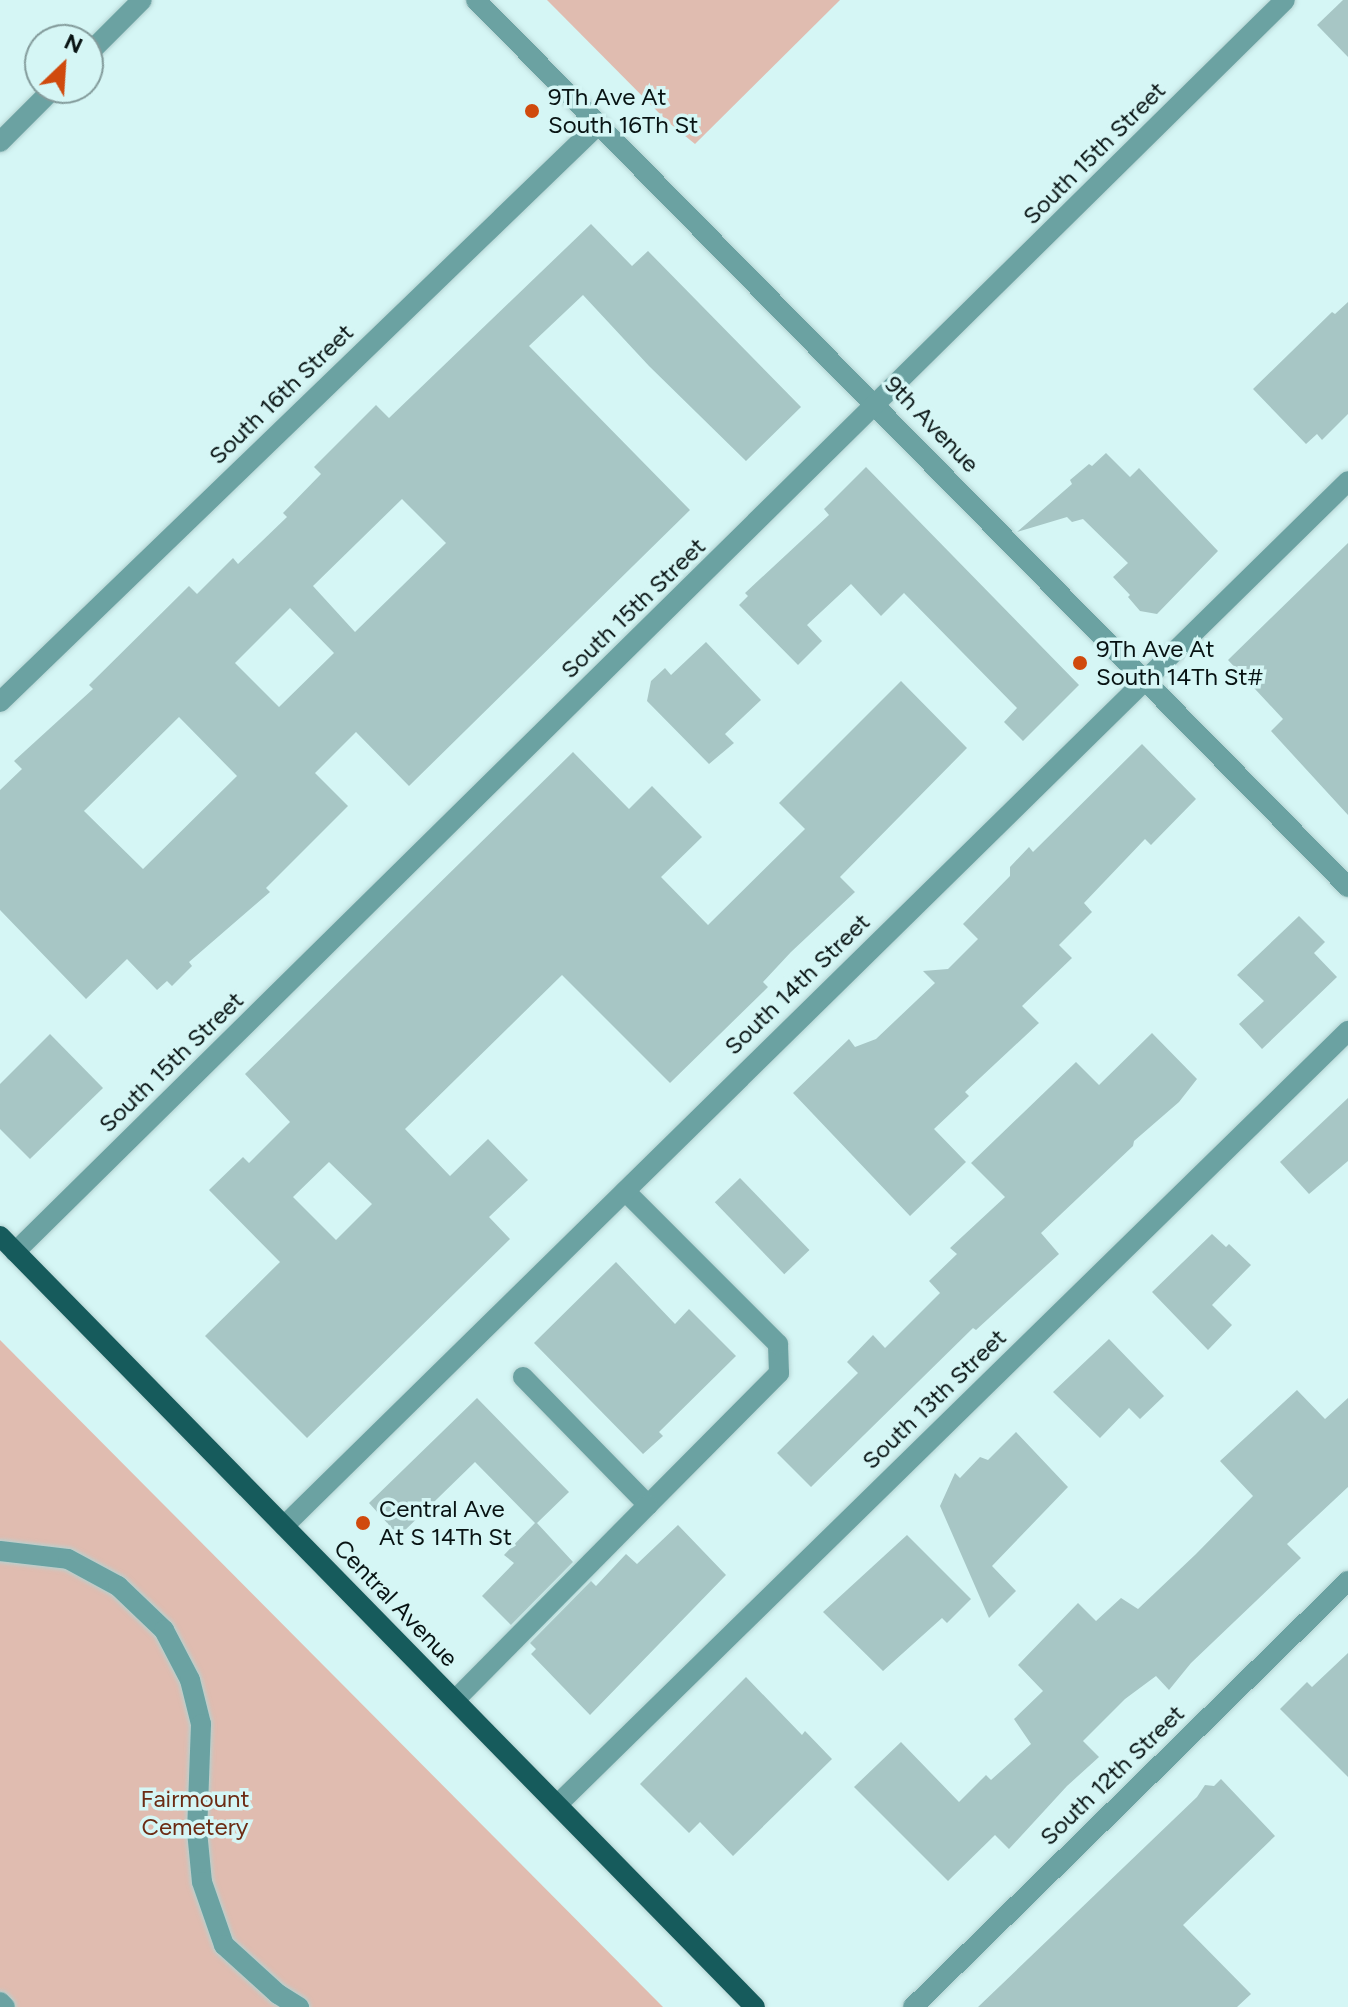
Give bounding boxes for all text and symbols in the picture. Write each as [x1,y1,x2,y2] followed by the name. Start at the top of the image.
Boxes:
[24,24,104,104] north arrow
[60,28,87,59] text: N
[1017,76,1171,230] street label: South 15th Street
[548,83,698,139] place label: 9Th Ave At South 16Th St
[523,102,541,120] marker: 9Th Ave At South 16Th St
[203,318,359,470] street label: South 16th Street
[879,370,985,478] street label: 9th Avenue
[555,532,711,684] street label: South 15th Street
[1096,635,1263,691] place label: 9Th Ave At South 14Th St#
[1071,654,1089,672] marker: 9Th Ave At South 14Th St#
[718,907,876,1061] street label: South 14th Street
[93,986,249,1138] street label: South 15th Street
[856,1323,1012,1475] street label: South 13th Street
[379,1495,512,1551] place label: Central Ave At S 14Th St
[354,1514,372,1532] marker: Central Ave At S 14Th St
[328,1533,464,1673] street label: Central Avenue
[1034,1699,1190,1851] street label: South 12th Street
[140,1785,250,1841] park label: Fairmount Cemetery

